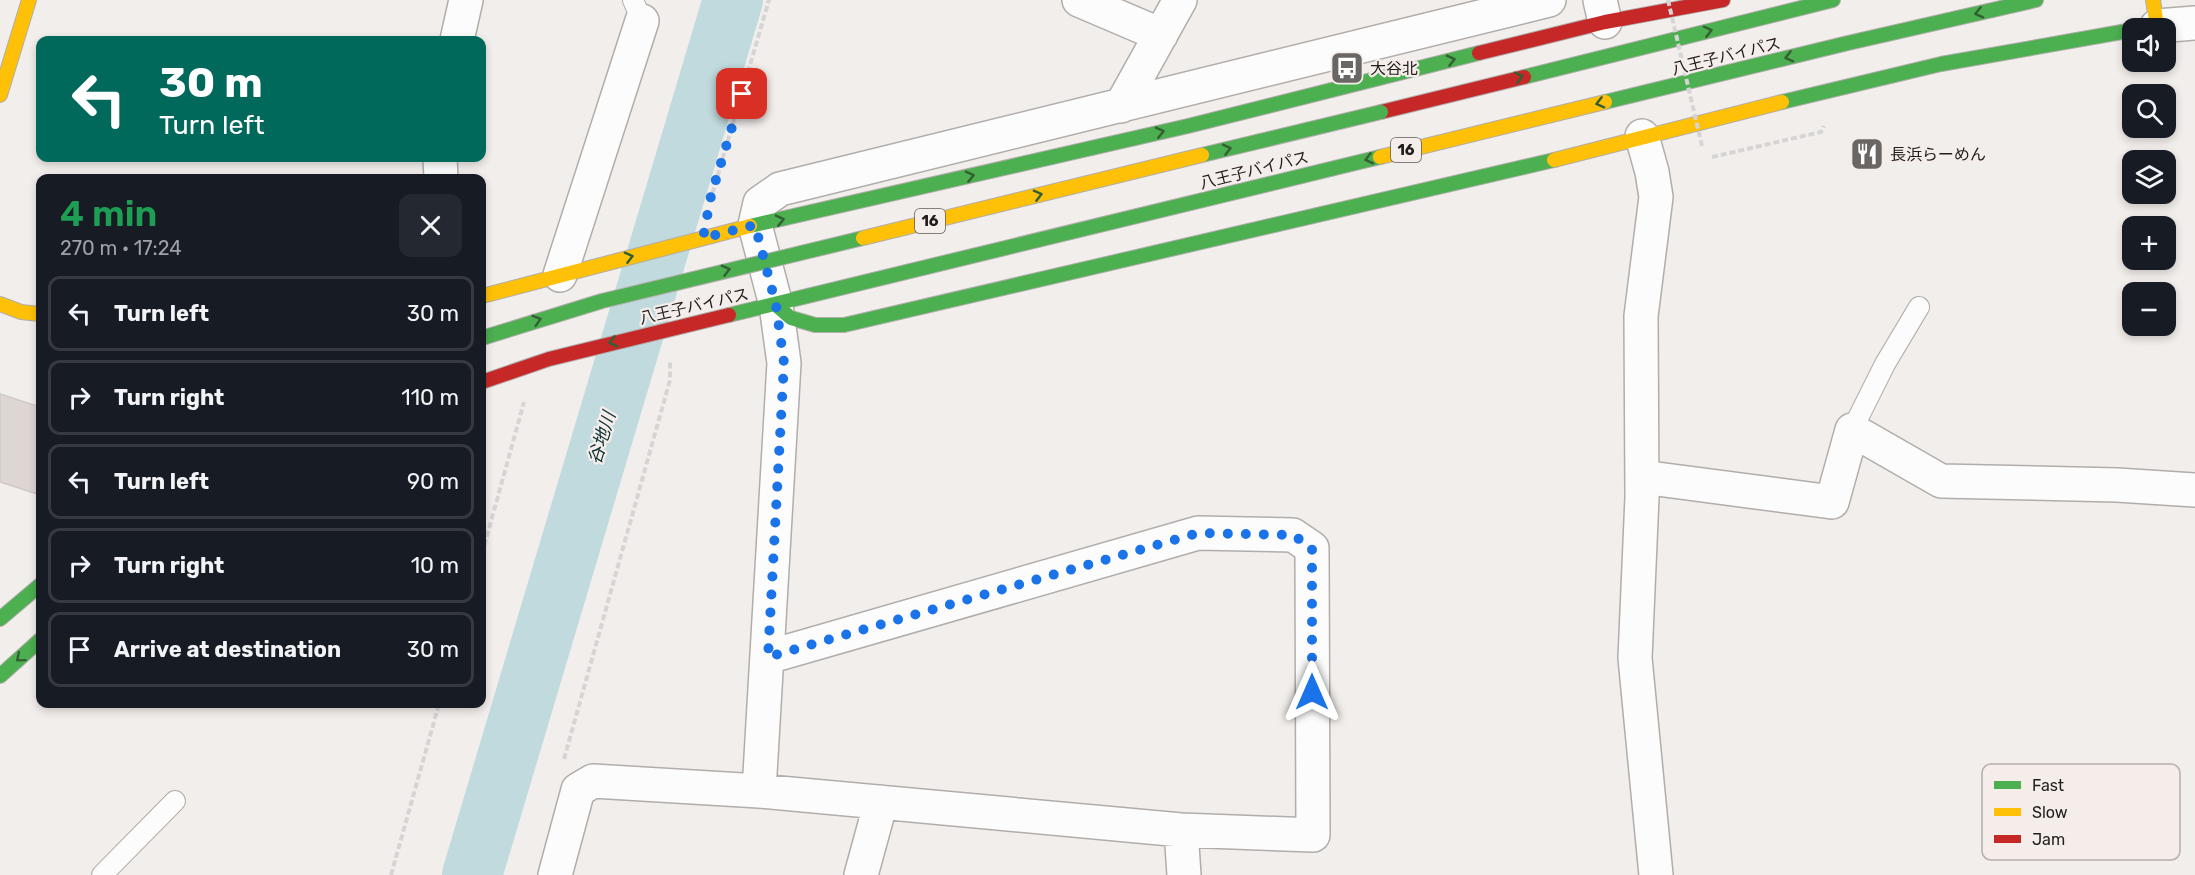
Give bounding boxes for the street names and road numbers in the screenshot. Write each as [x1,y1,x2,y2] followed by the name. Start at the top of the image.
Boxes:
[1670,33,1782,79] street label: 八王子バイパス
[1391,138,1421,162] road number: 16
[1198,147,1310,193] street label: 八王子バイパス
[915,209,945,233] road number: 16
[637,284,751,328] street label: 八王子バイパス

